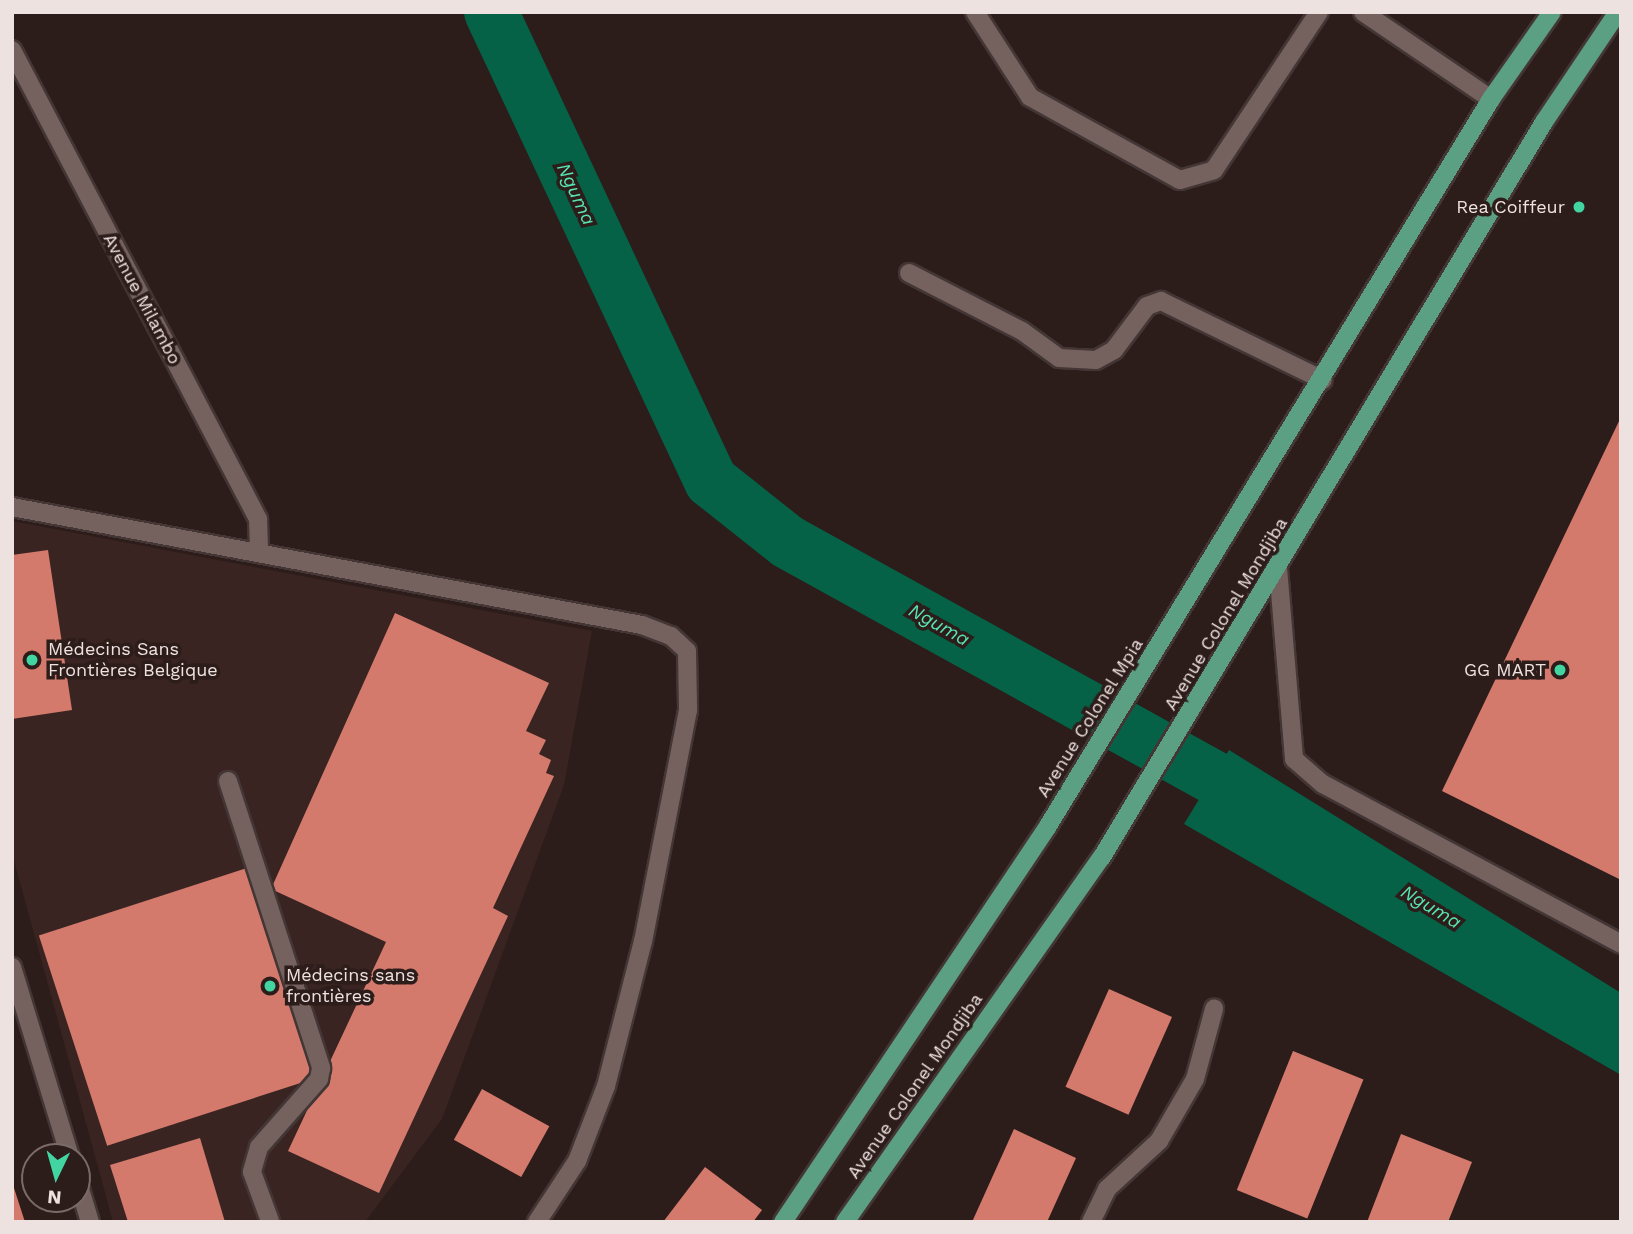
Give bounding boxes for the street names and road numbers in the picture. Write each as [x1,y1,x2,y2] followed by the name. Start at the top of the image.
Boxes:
[98,230,186,368] street label: Avenue Milambo
[1160,513,1292,715] street label: Avenue Colonel Mondjiba
[1032,634,1148,802] street label: Avenue Colonel Mpia
[843,989,987,1183] street label: Avenue Colonel Mondjiba

